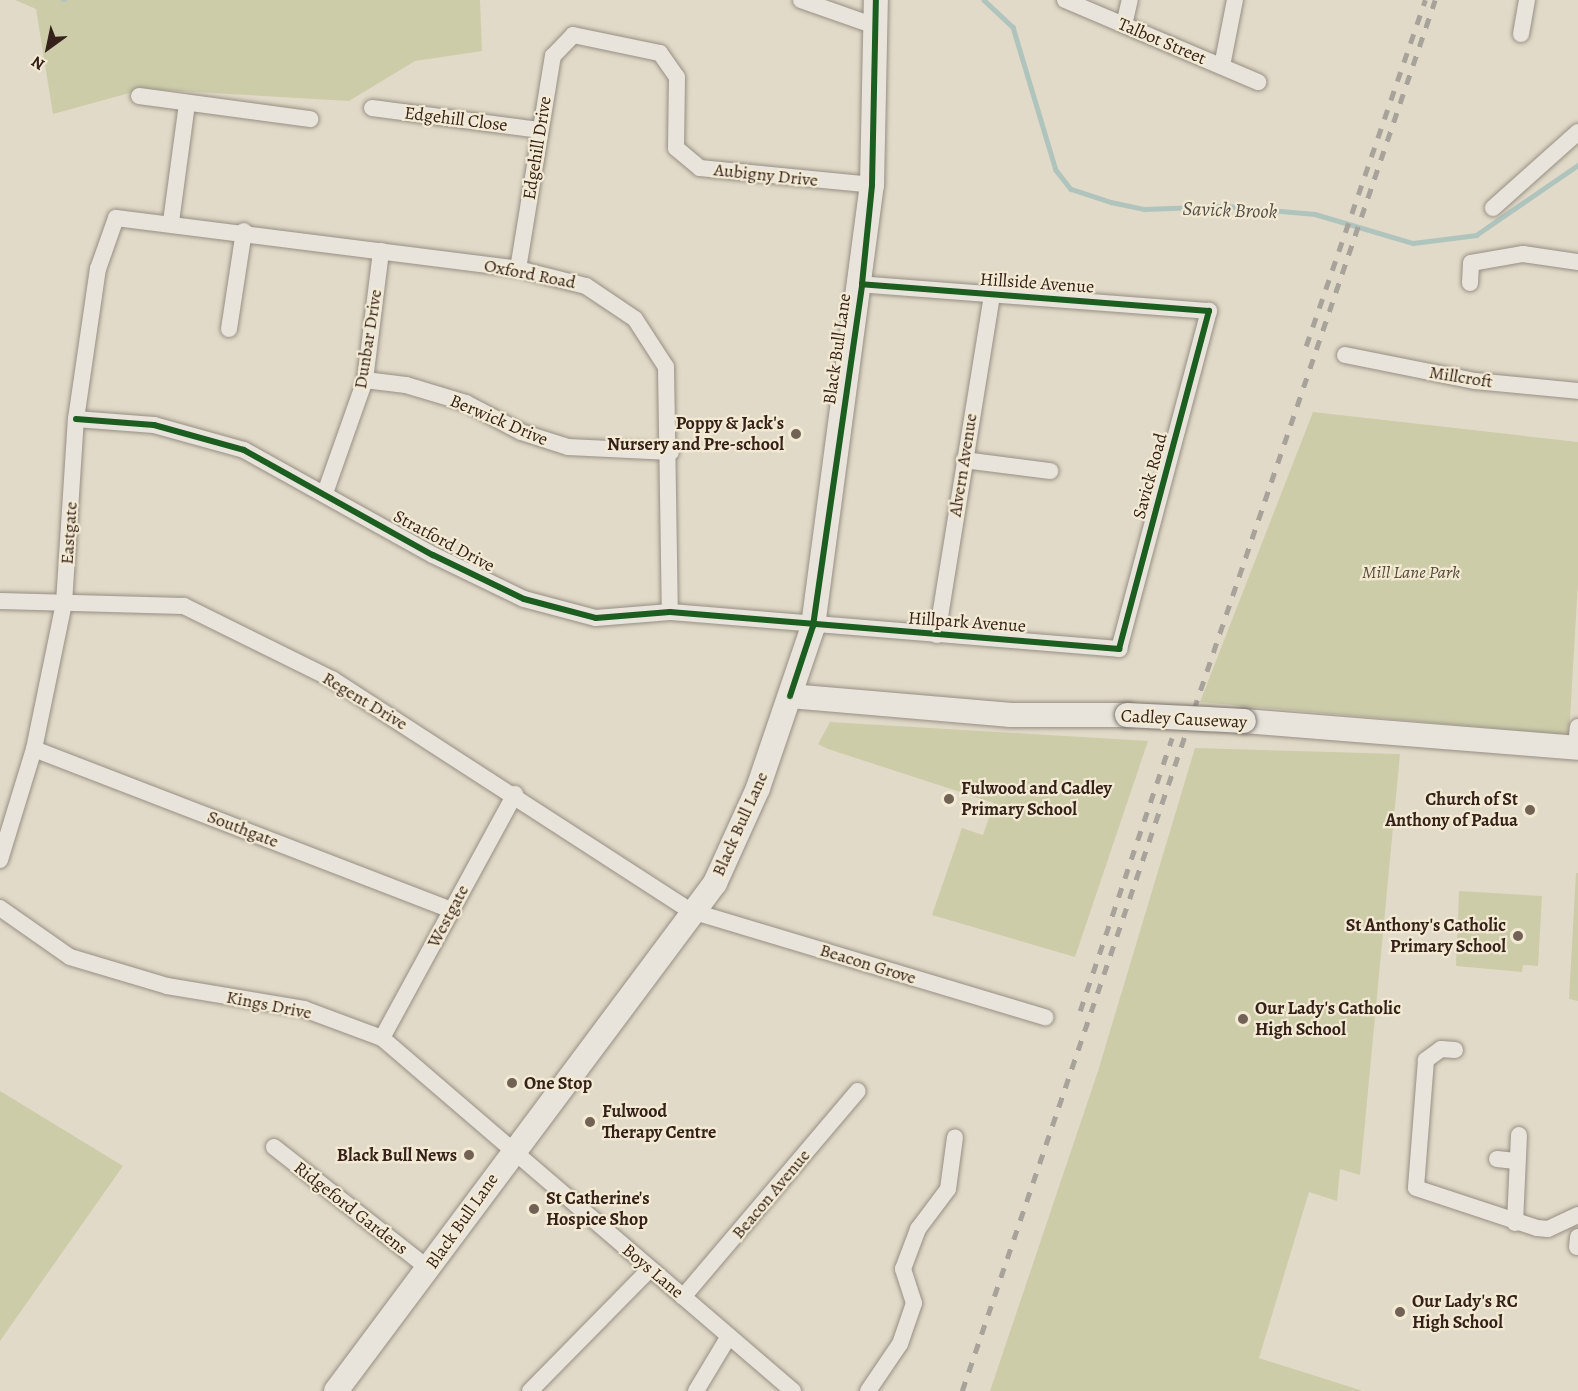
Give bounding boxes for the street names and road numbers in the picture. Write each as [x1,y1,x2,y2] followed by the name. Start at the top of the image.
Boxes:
[1115,13,1209,69] street label: Talbot Street
[518,95,556,201] street label: Edgehill Drive
[403,102,509,136] street label: Edgehill Close
[713,159,819,191] street label: Aubigny Drive
[482,255,578,293] street label: Oxford Road
[979,268,1095,298] street label: Hillside Avenue
[349,288,387,390] street label: Dunbar Drive
[819,292,855,406] street label: Black Bull Lane
[1428,361,1494,393] street label: Millcroft
[447,390,551,450] street label: Berwick Drive
[944,412,982,518] street label: Alvern Avenue
[1128,431,1172,521] street label: Savick Road
[56,501,82,565] street label: Eastgate
[390,505,498,577] street label: Stratford Drive
[907,607,1027,637] street label: Hillpark Avenue
[319,667,411,735] street label: Regent Drive
[1120,705,1248,733] street label: Cadley Causeway
[707,768,773,880] street label: Black Bull Lane
[204,806,282,852] street label: Southgate
[423,881,473,951] street label: Westgate
[817,939,919,989] street label: Beacon Grove
[224,986,314,1024] street label: Kings Drive
[727,1145,815,1243] street label: Beacon Avenue
[290,1157,412,1259] street label: Ridgeford Gardens
[421,1169,503,1273] street label: Black Bull Lane
[618,1239,688,1303] street label: Boys Lane

